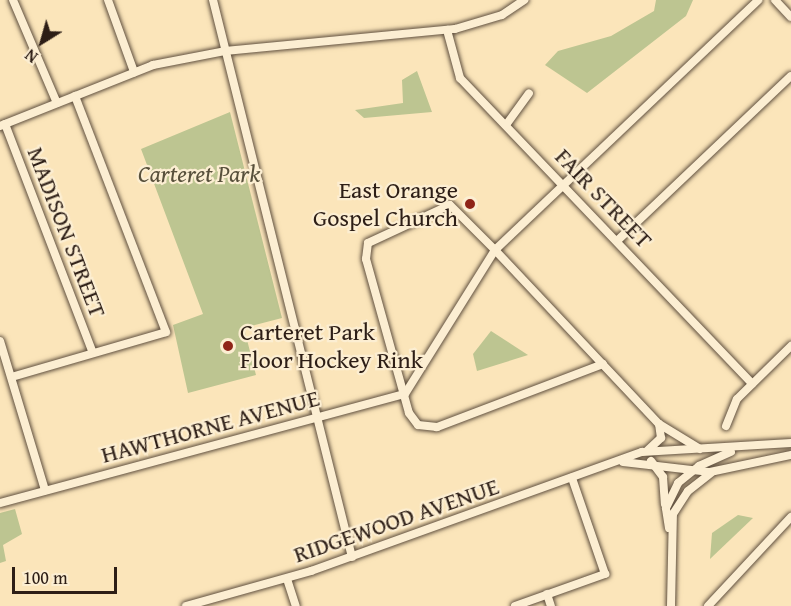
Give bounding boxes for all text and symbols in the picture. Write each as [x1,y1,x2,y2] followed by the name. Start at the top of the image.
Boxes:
[12,12,72,72] north arrow
[20,44,43,69] text: N
[549,142,659,254] street label: FAIR STREET
[21,143,113,321] street label: MADISON STREET
[138,160,260,188] park label: Carteret Park
[313,176,458,232] place label: East Orange Gospel Church
[463,197,477,211] marker: East Orange Gospel Church
[240,318,423,374] place label: Carteret Park Floor Hockey Rink
[221,339,235,353] marker: Carteret Park Floor Hockey Rink
[98,383,322,469] street label: HAWTHORNE AVENUE
[290,471,502,569] street label: RIDGEWOOD AVENUE
[15,555,120,593] scale bar
[23,564,68,591] text: 100 m

